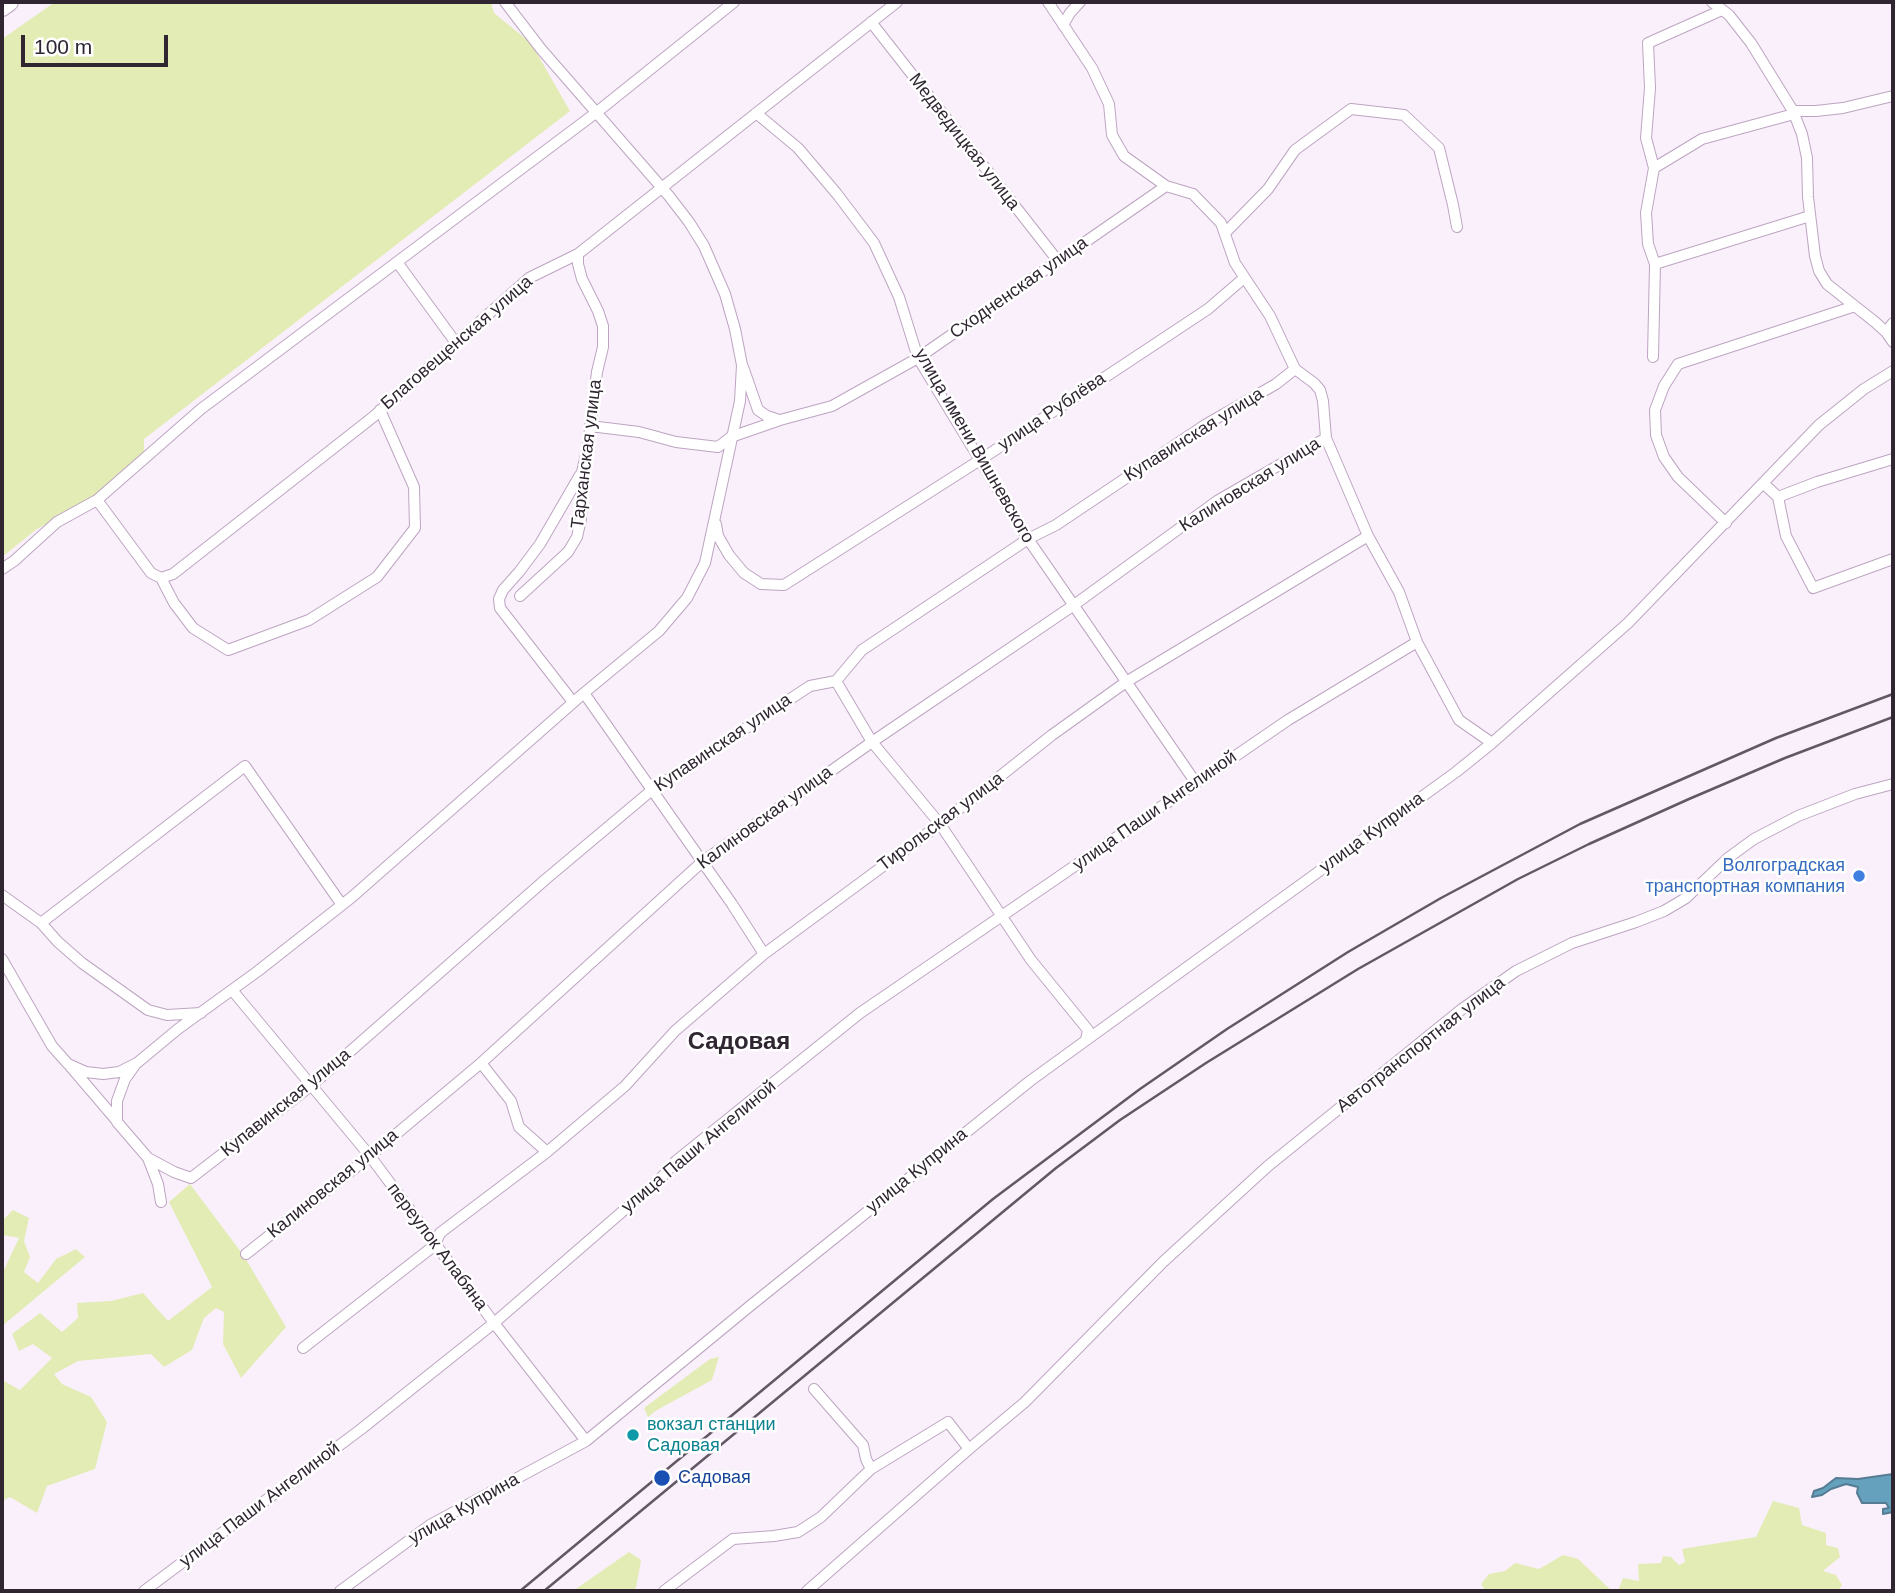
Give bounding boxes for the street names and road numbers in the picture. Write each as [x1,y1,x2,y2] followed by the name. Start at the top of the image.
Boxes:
[904,69,1024,215] street label: Медведицкая улица
[946,232,1092,344] street label: Сходненская улица
[377,271,537,415] street label: Благовещенская улица
[909,345,1039,547] street label: улица имени Вишневского
[994,368,1110,456] street label: улица Рублёва
[567,378,607,530] street label: Тарханская улица
[1120,383,1268,487] street label: Купавинская улица
[1176,433,1324,537] street label: Калиновская улица
[651,689,795,797] street label: Купавинская улица
[1069,746,1241,876] street label: улица Паши Ангелиной
[693,762,837,874] street label: Калиновская улица
[874,768,1008,876] street label: Тирольская улица
[1316,788,1428,878] street label: улица Куприна
[1332,973,1510,1117] street label: Автотранспортная улица
[217,1044,355,1162] street label: Купавинская улица
[617,1076,781,1218] street label: улица Паши Ангелиной
[862,1124,972,1218] street label: улица Куприна
[263,1125,403,1243] street label: Калиновская улица
[382,1179,492,1315] street label: переулок Алабяна
[176,1438,344,1572] street label: улица Паши Ангелиной
[405,1469,523,1549] street label: улица Куприна

